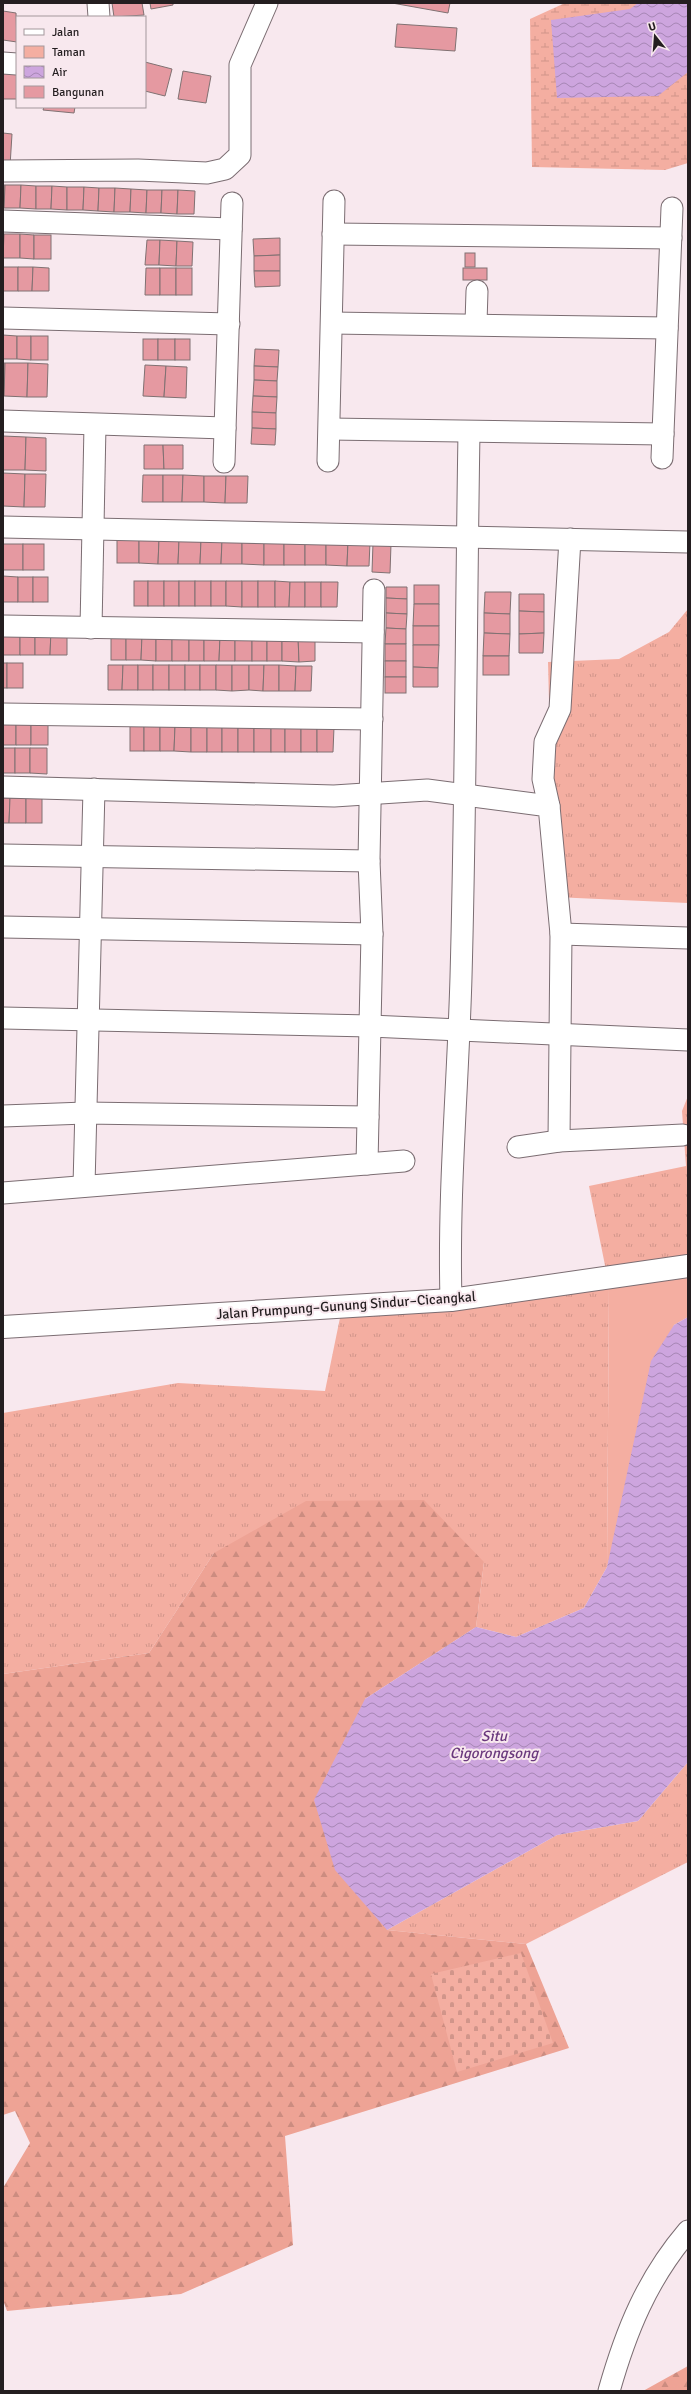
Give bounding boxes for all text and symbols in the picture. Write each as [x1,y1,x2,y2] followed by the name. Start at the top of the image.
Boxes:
[16,16,146,108] legend
[635,16,675,56] north arrow
[647,20,658,34] text: U
[52,25,79,40] text: Jalan
[52,45,85,60] text: Taman
[52,65,68,80] text: Air
[52,85,104,100] text: Bangunan
[216,1288,476,1323] street label: Jalan Prumpung–Gunung Sindur–Cicangkal
[450,1727,539,1762] water label: Situ Cigorongsong

